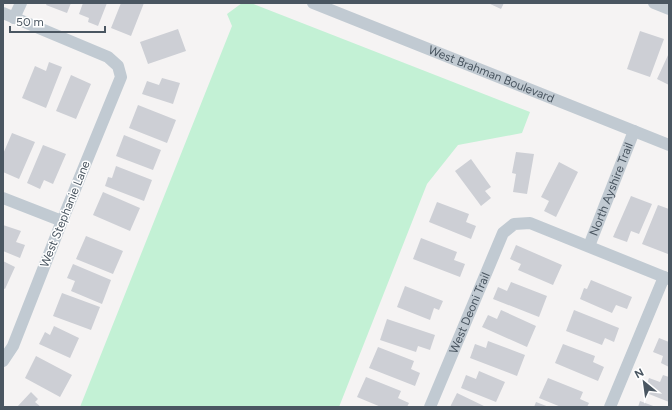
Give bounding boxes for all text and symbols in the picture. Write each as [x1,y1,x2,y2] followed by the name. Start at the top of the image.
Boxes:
[10,8,105,34] scale bar
[16,15,44,29] text: 50 m
[426,43,556,106] street label: West Brahman Boulevard
[587,140,636,238] street label: North Ayshire Trail
[37,158,93,269] street label: West Stephanie Lane
[446,270,493,356] street label: West Deoni Trail
[624,362,664,402] north arrow
[633,366,646,381] text: N

